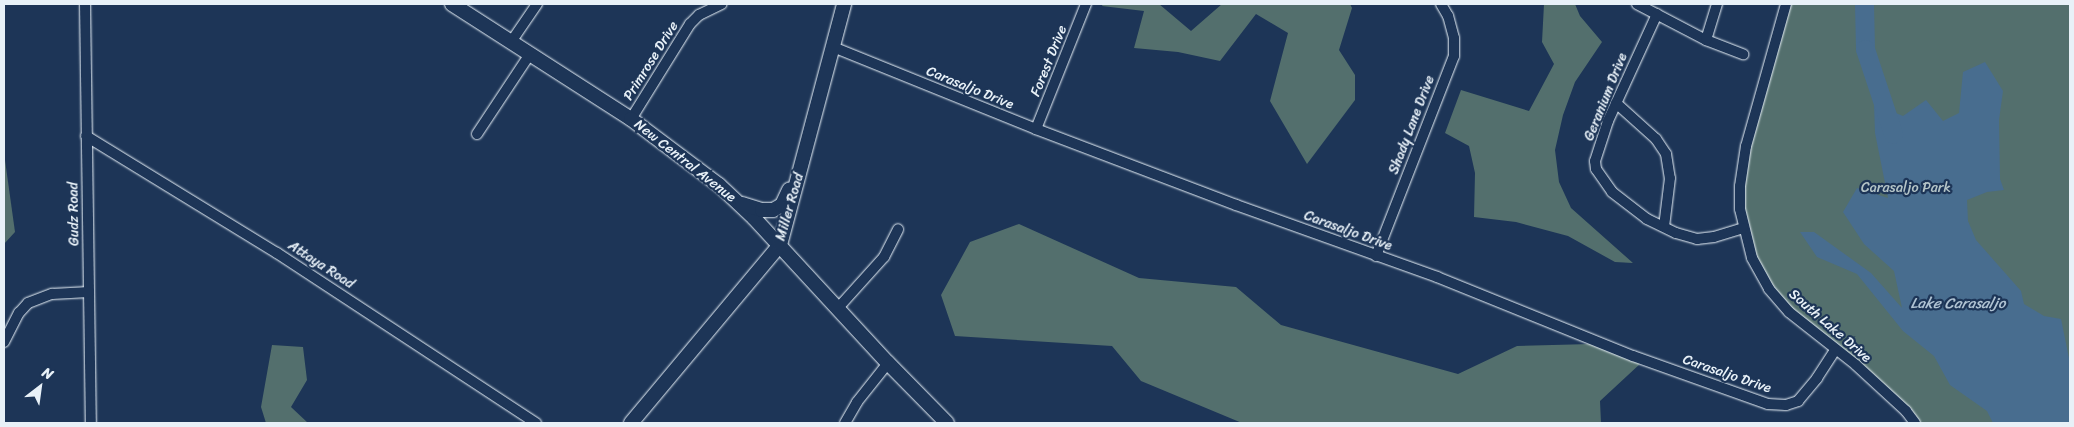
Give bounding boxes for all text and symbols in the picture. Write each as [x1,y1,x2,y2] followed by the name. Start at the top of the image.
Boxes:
[620,18,682,104] street label: Primrose Drive
[1027,23,1071,99] street label: Forest Drive
[1581,50,1631,144] street label: Geranium Drive
[924,63,1016,113] street label: Carasaljo Drive
[1385,73,1439,177] street label: Shady Lane Drive
[631,116,739,206] street label: New Central Avenue
[772,171,808,243] street label: Miller Road
[1861,180,1951,196] park label: Carasaljo Park
[65,182,83,246] street label: Gudz Road
[1301,207,1395,255] street label: Carasaljo Drive
[285,237,357,293] street label: Attaya Road
[1785,286,1875,366] street label: South Lake Drive
[1910,295,2006,313] water label: Lake Carasaljo
[1680,351,1774,397] street label: Carasaljo Drive
[37,360,58,387] text: N
[15,362,65,412] north arrow

